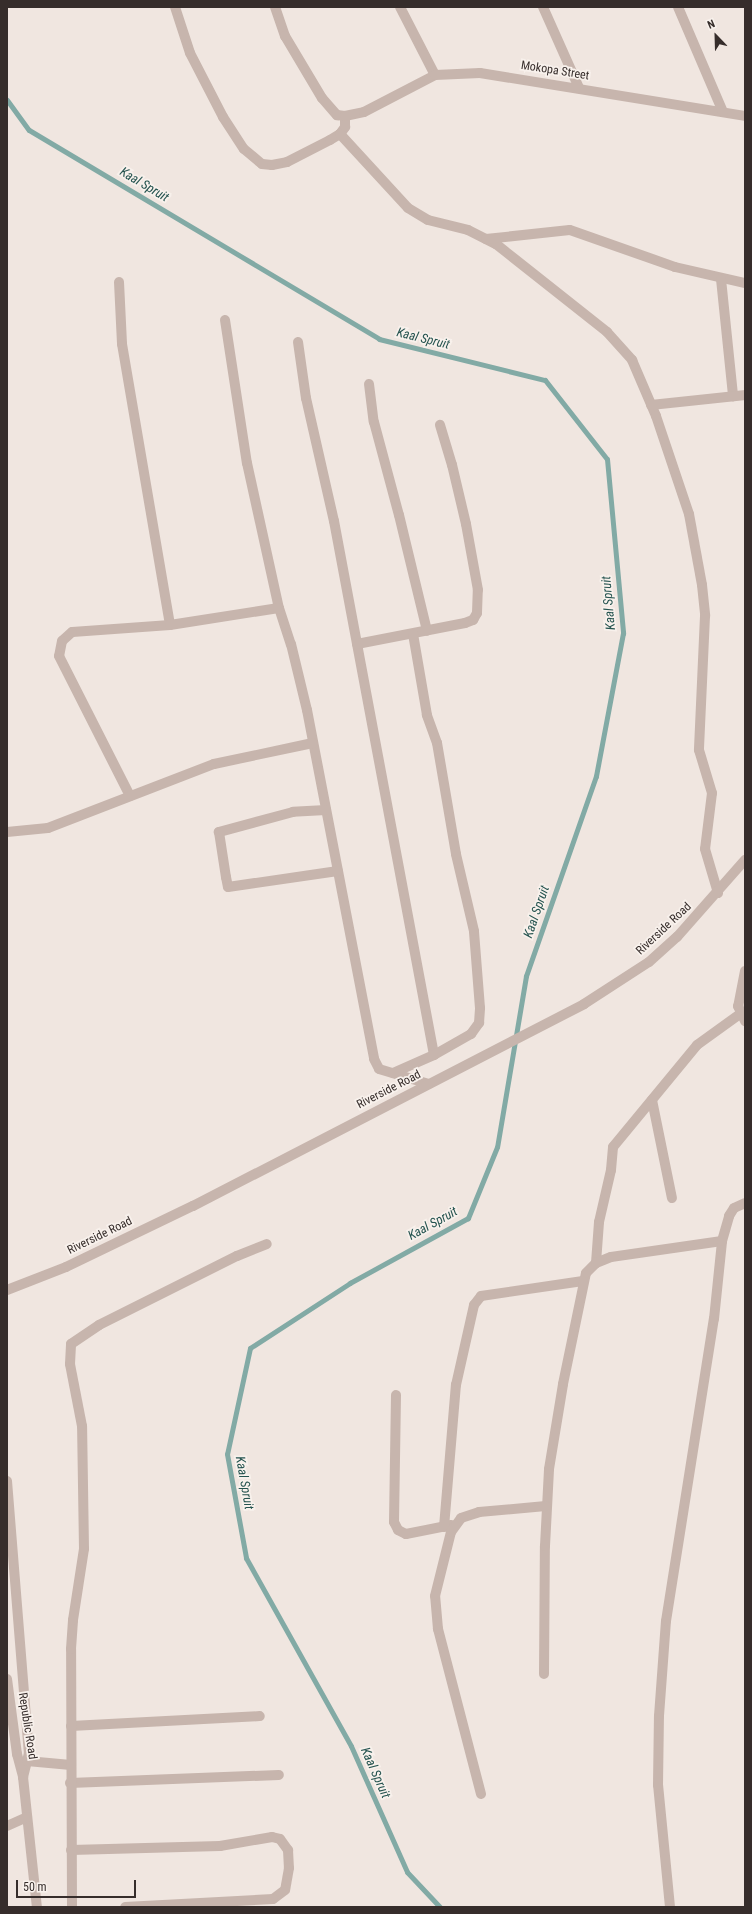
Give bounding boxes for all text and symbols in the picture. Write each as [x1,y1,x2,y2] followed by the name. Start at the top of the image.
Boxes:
[696,16,736,56] north arrow
[705,17,717,32] text: N
[520,58,590,84] street label: Mokopa Street
[117,164,171,206] water label: Kaal Spruit
[395,325,451,353] water label: Kaal Spruit
[599,575,619,631] water label: Kaal Spruit
[521,884,553,940] water label: Kaal Spruit
[633,900,695,958] street label: Riverside Road
[354,1068,424,1112] street label: Riverside Road
[406,1204,460,1244] water label: Kaal Spruit
[65,1214,135,1258] street label: Riverside Road
[232,1455,256,1511] water label: Kaal Spruit
[15,1692,39,1760] street label: Republic Road
[357,1745,393,1801] water label: Kaal Spruit
[18,1872,138,1898] scale bar
[23,1880,47,1894] text: 50 m

